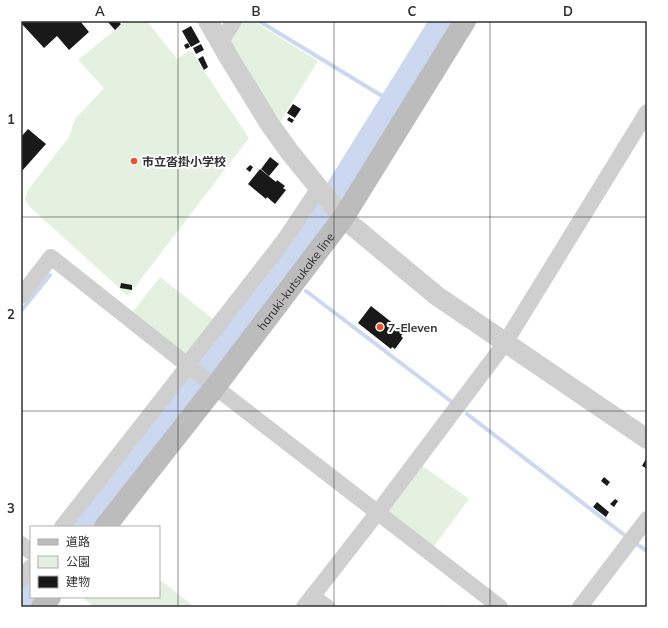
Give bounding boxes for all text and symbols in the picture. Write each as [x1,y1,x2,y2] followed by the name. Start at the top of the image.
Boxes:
[95,3,105,19] text: A
[252,3,261,19] text: B
[408,3,417,19] text: C
[563,3,573,19] text: D
[7,111,15,127] text: 1
[142,154,226,169] place label: 市立沓掛小学校
[129,156,139,166] marker: 市立沓掛小学校
[254,229,337,333] street label: haruki-kutsukake line
[7,306,15,322] text: 2
[388,320,437,335] place label: 7-Eleven
[375,322,385,332] marker: 7-Eleven
[7,500,15,516] text: 3
[30,526,160,598] legend
[66,534,90,549] text: 道路
[66,554,90,569] text: 公園
[66,574,90,589] text: 建物

